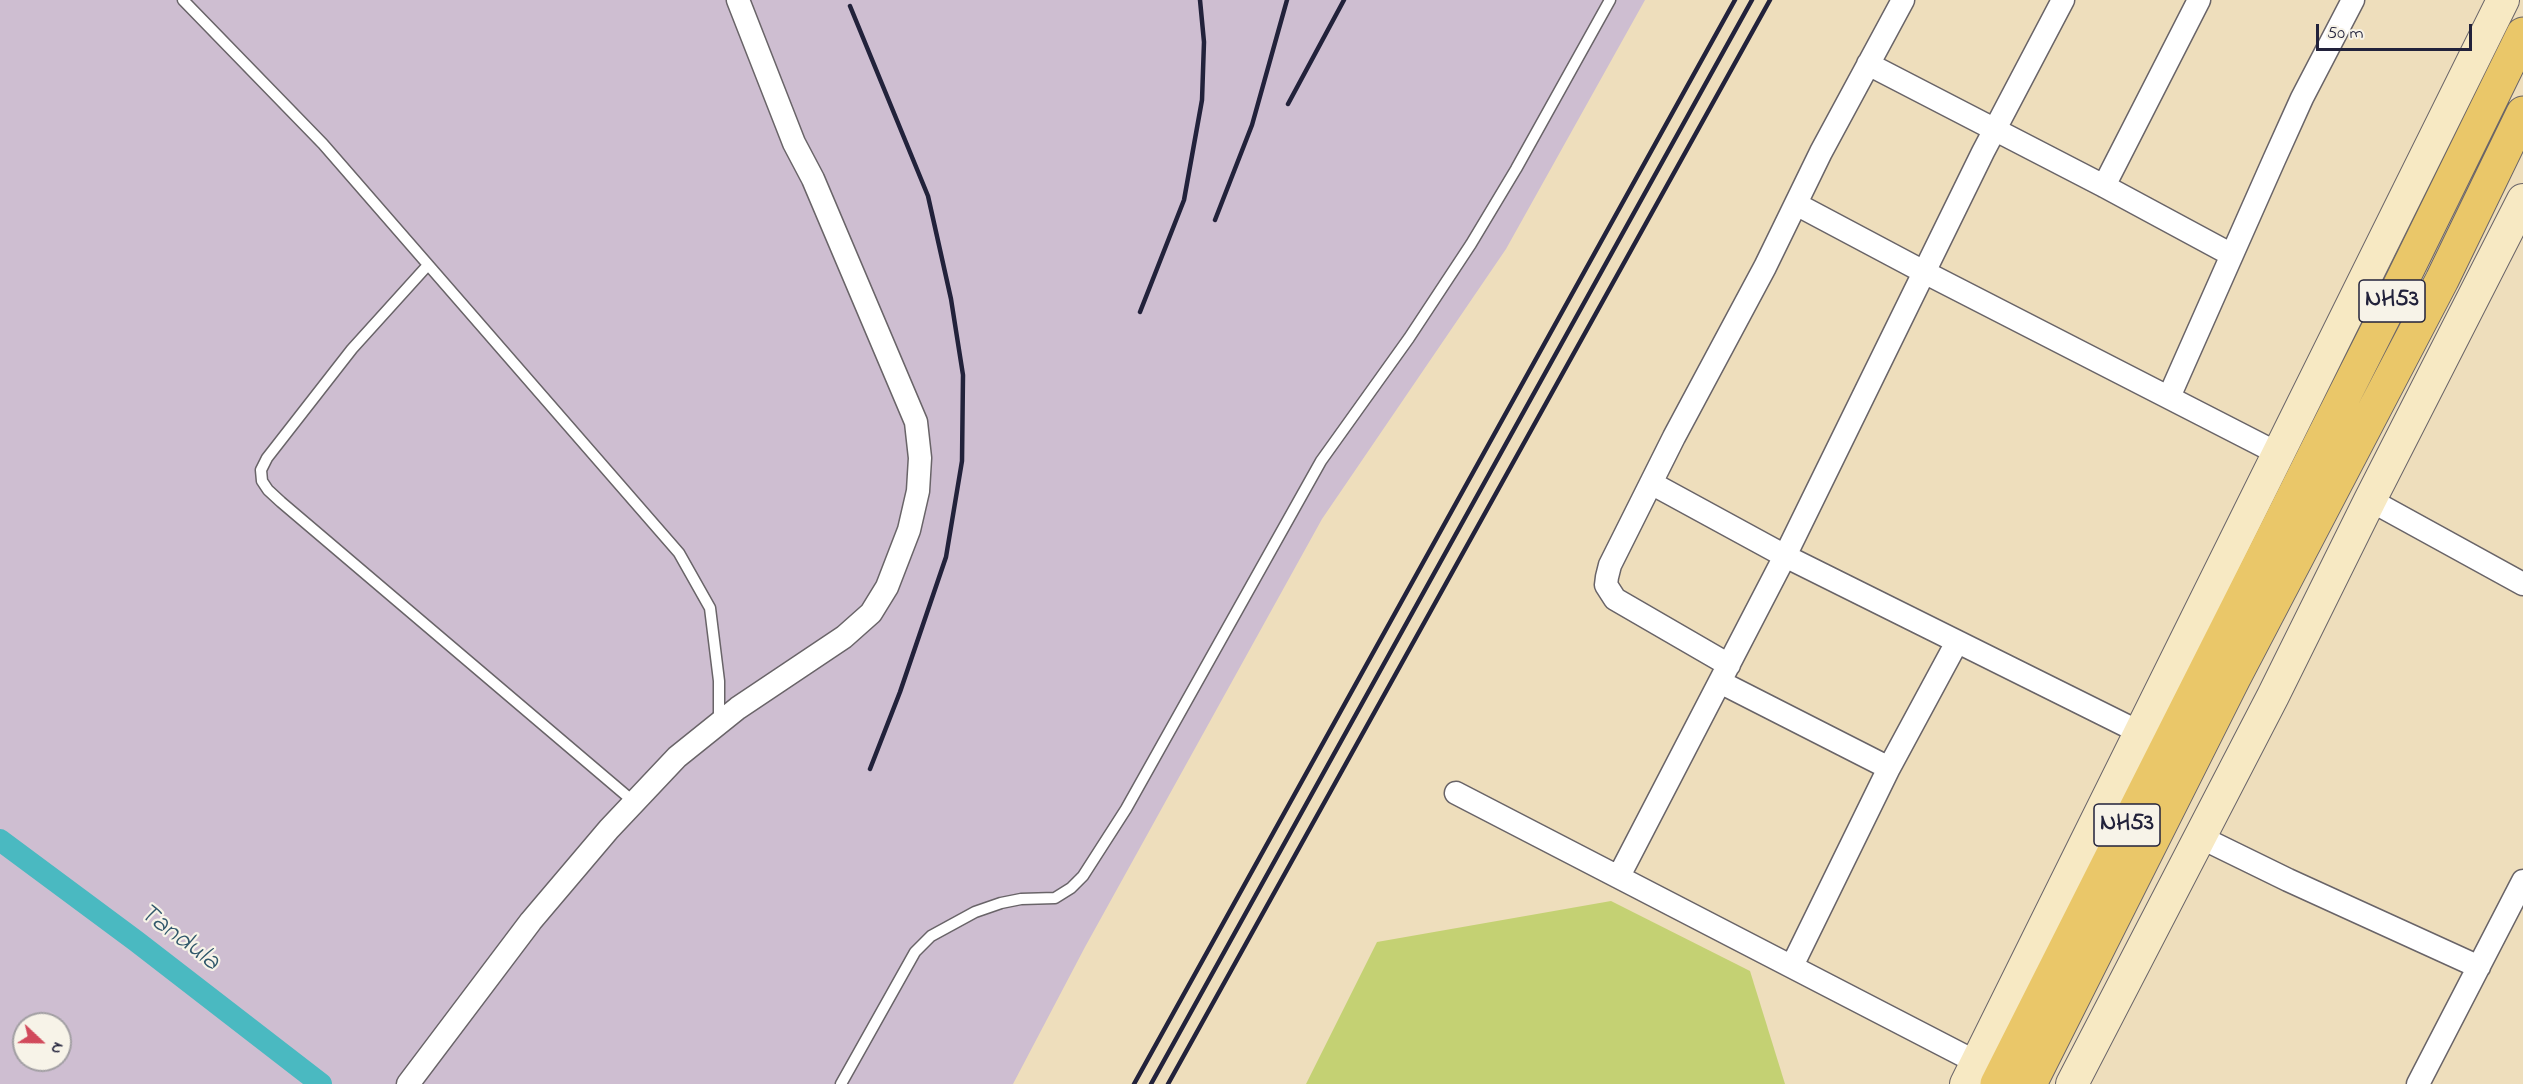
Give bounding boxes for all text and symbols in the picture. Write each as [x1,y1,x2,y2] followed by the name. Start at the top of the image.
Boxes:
[2319,12,2475,50] scale bar
[2327,21,2364,47] text: 50 m
[2359,280,2425,322] road number: NH53
[2094,804,2160,846] road number: NH53
[131,898,225,980] water label: Tandula
[12,1012,72,1072] north arrow
[44,1038,70,1058] text: N

